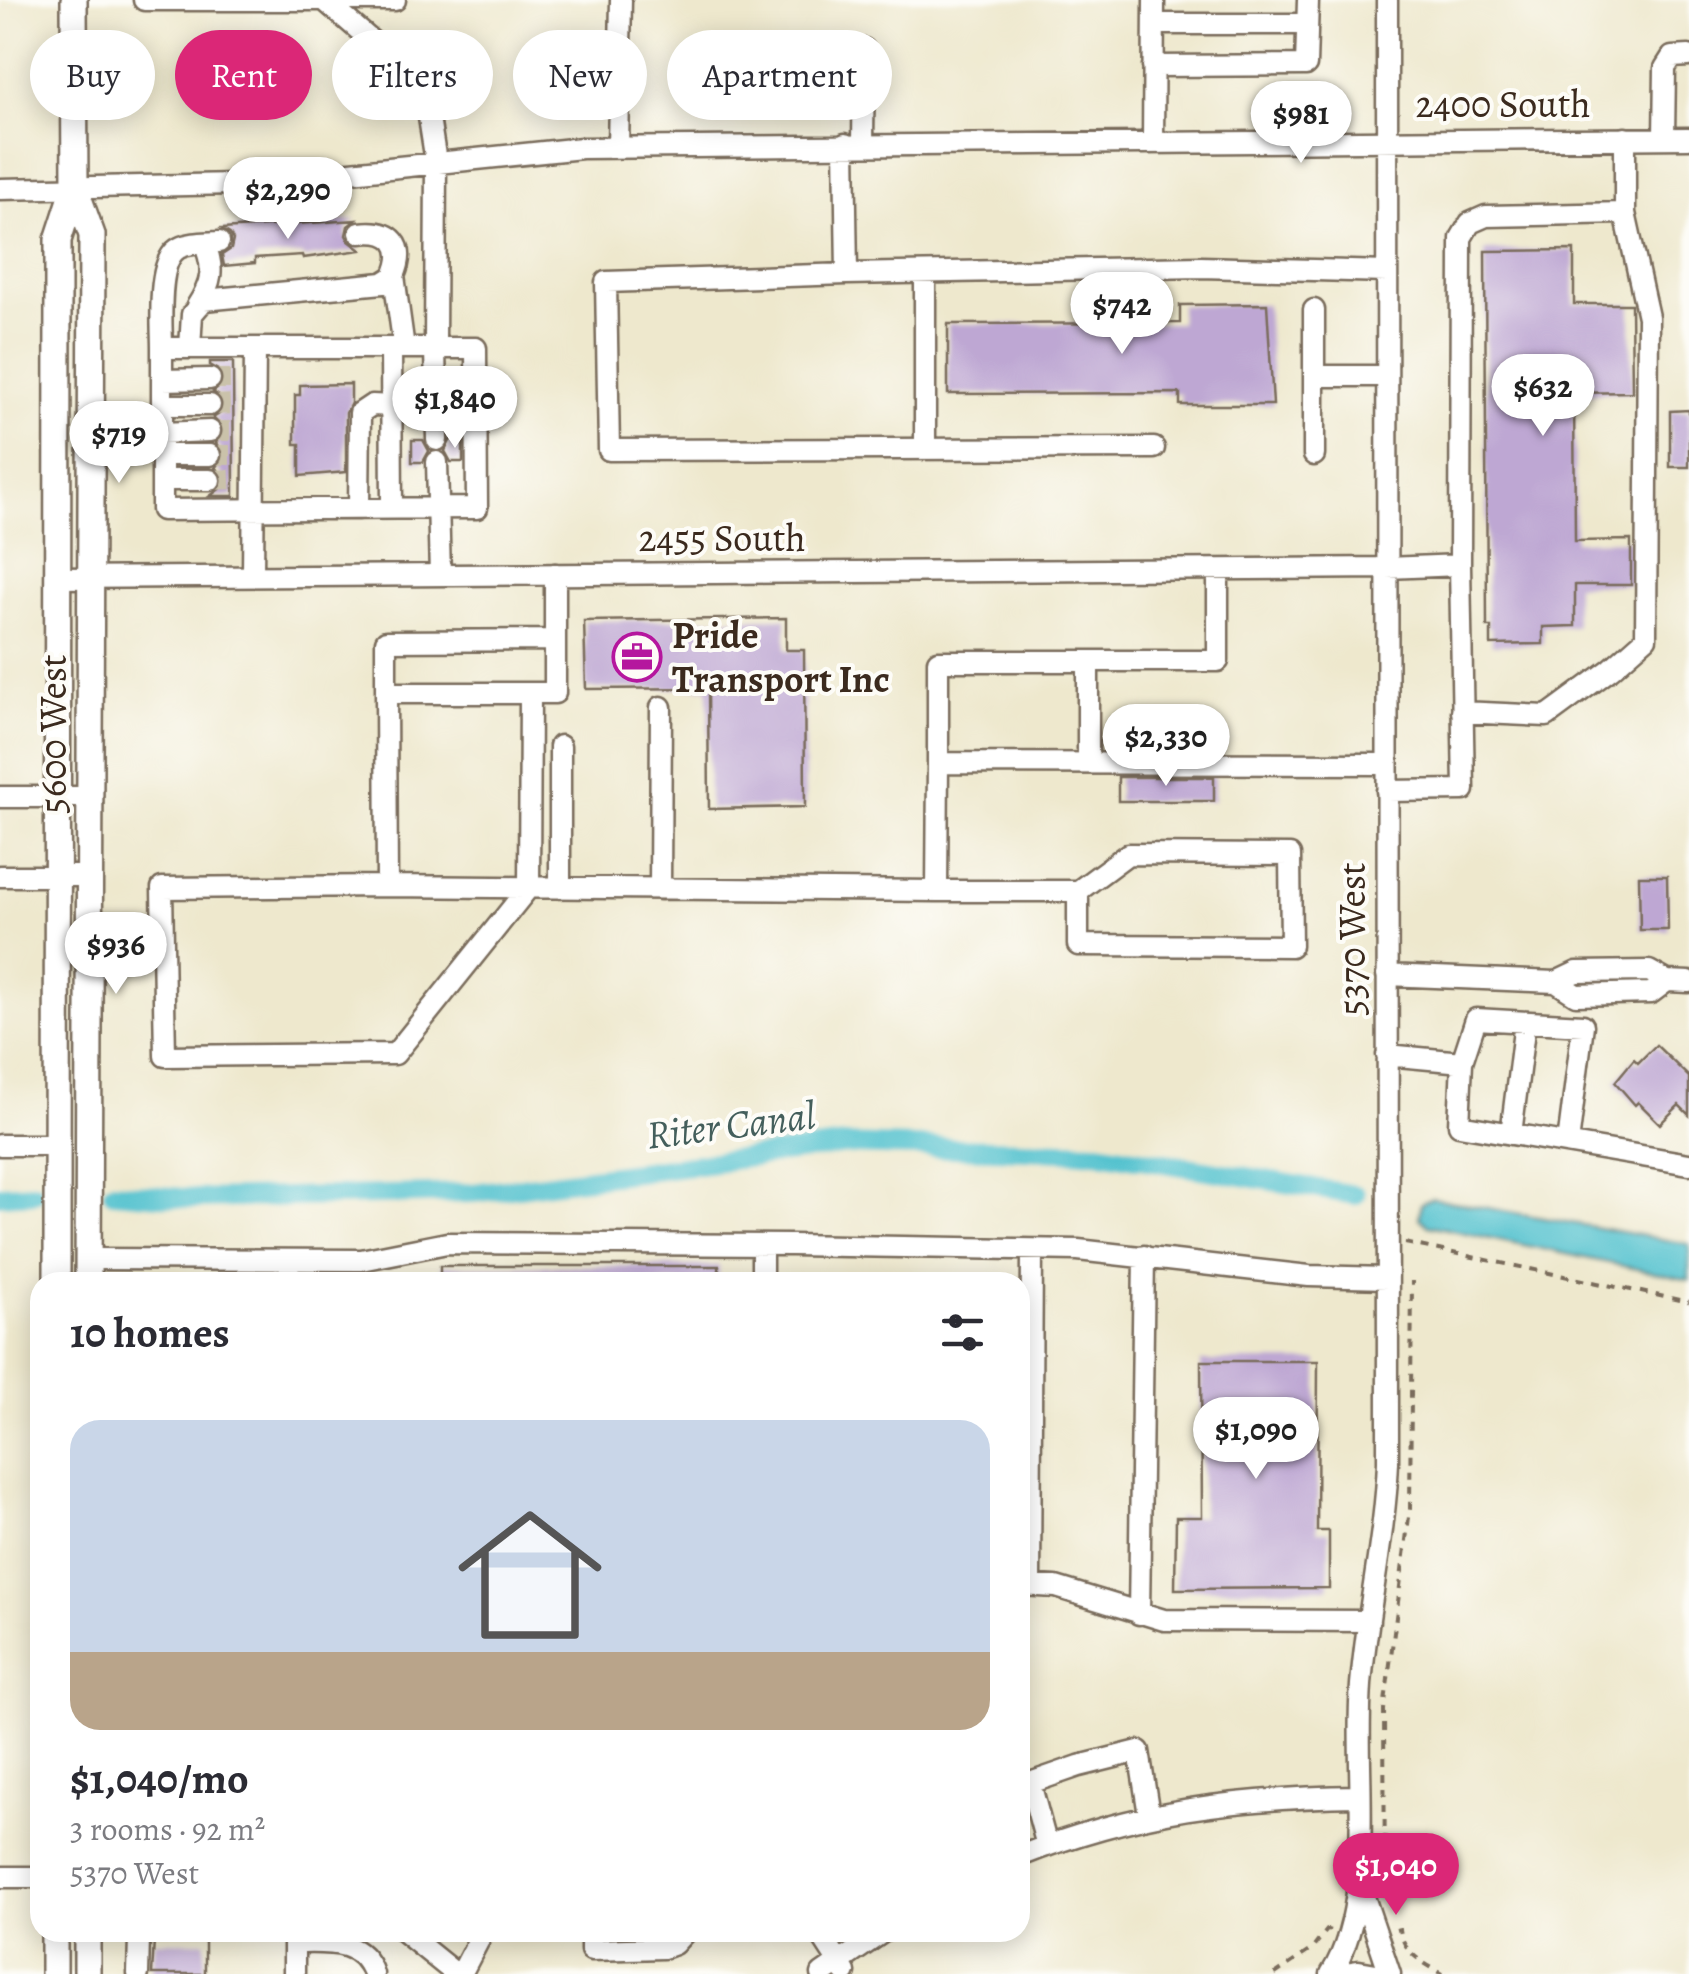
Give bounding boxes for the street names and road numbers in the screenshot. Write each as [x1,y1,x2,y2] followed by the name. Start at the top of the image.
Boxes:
[1416,78,1591,130] street label: 2400 South
[638,512,806,564] street label: 2455 South
[27,654,79,814] street label: 5600 West
[1326,862,1378,1016] street label: 5370 West

